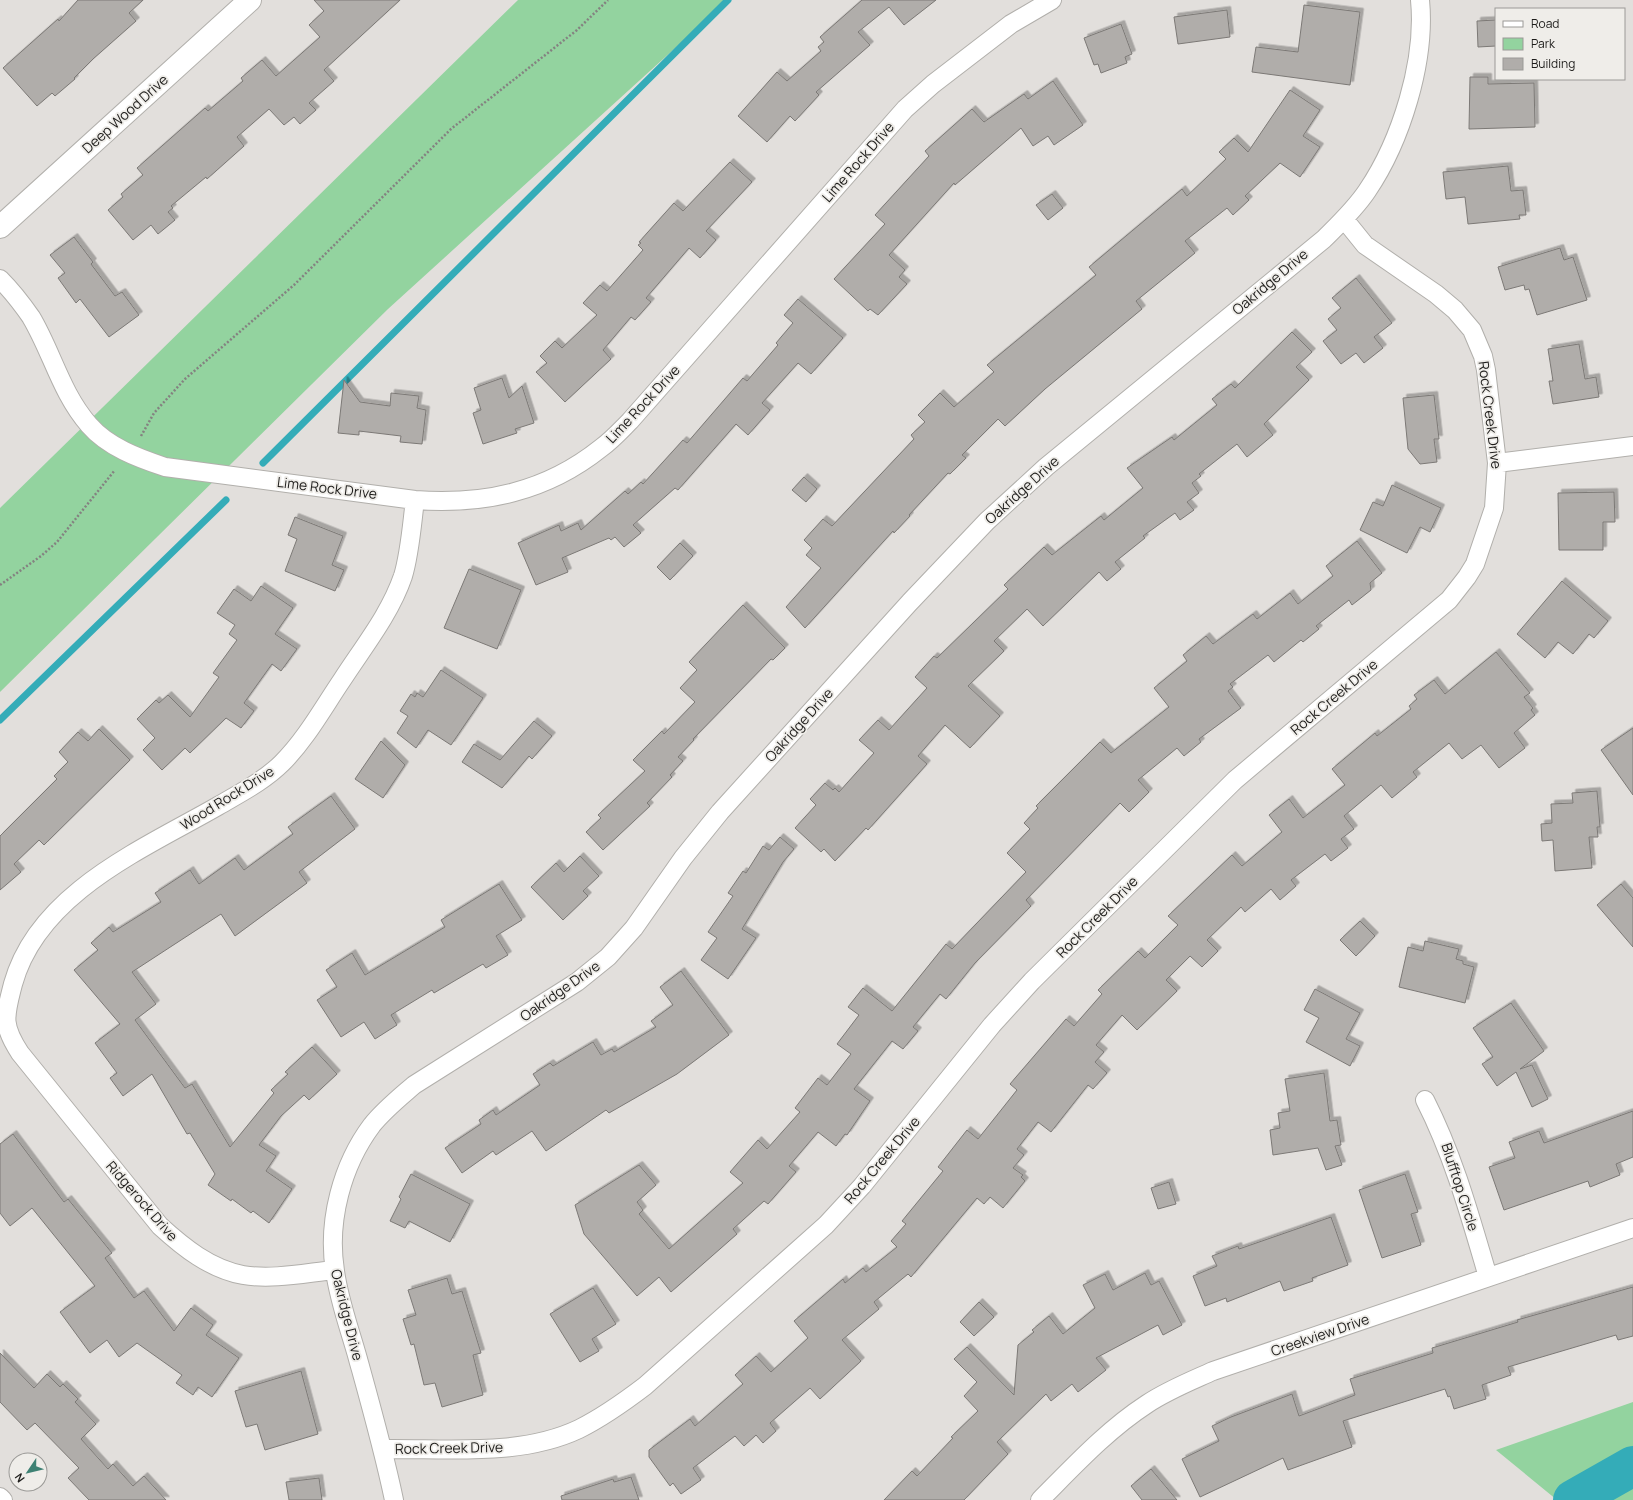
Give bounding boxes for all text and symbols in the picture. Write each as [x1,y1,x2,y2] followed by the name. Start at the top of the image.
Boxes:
[1495,8,1625,80] legend
[1531,15,1559,32] text: Road
[1531,35,1556,52] text: Park
[1531,55,1575,72] text: Building
[78,70,172,157] street label: Deep Wood Drive
[817,117,898,206] street label: Lime Rock Drive
[1228,244,1312,319] street label: Oakridge Drive
[601,360,684,447] street label: Lime Rock Drive
[1474,360,1507,470] street label: Rock Creek Drive
[981,451,1063,528] street label: Oakridge Drive
[276,472,378,503] street label: Lime Rock Drive
[1286,655,1381,739] street label: Rock Creek Drive
[760,684,837,766] street label: Oakridge Drive
[176,761,277,834] street label: Wood Rock Drive
[1052,872,1142,962] street label: Rock Creek Drive
[516,956,603,1025] street label: Oakridge Drive
[840,1112,924,1207] street label: Rock Creek Drive
[1437,1140,1484,1233] street label: Blufftop Circle
[102,1157,182,1245] street label: Ridgerock Drive
[327,1267,368,1363] street label: Oakridge Drive
[1268,1309,1372,1360] street label: Creekview Drive
[395,1437,503,1458] street label: Rock Creek Drive
[8,1452,48,1492] north arrow
[11,1470,28,1486] text: N

